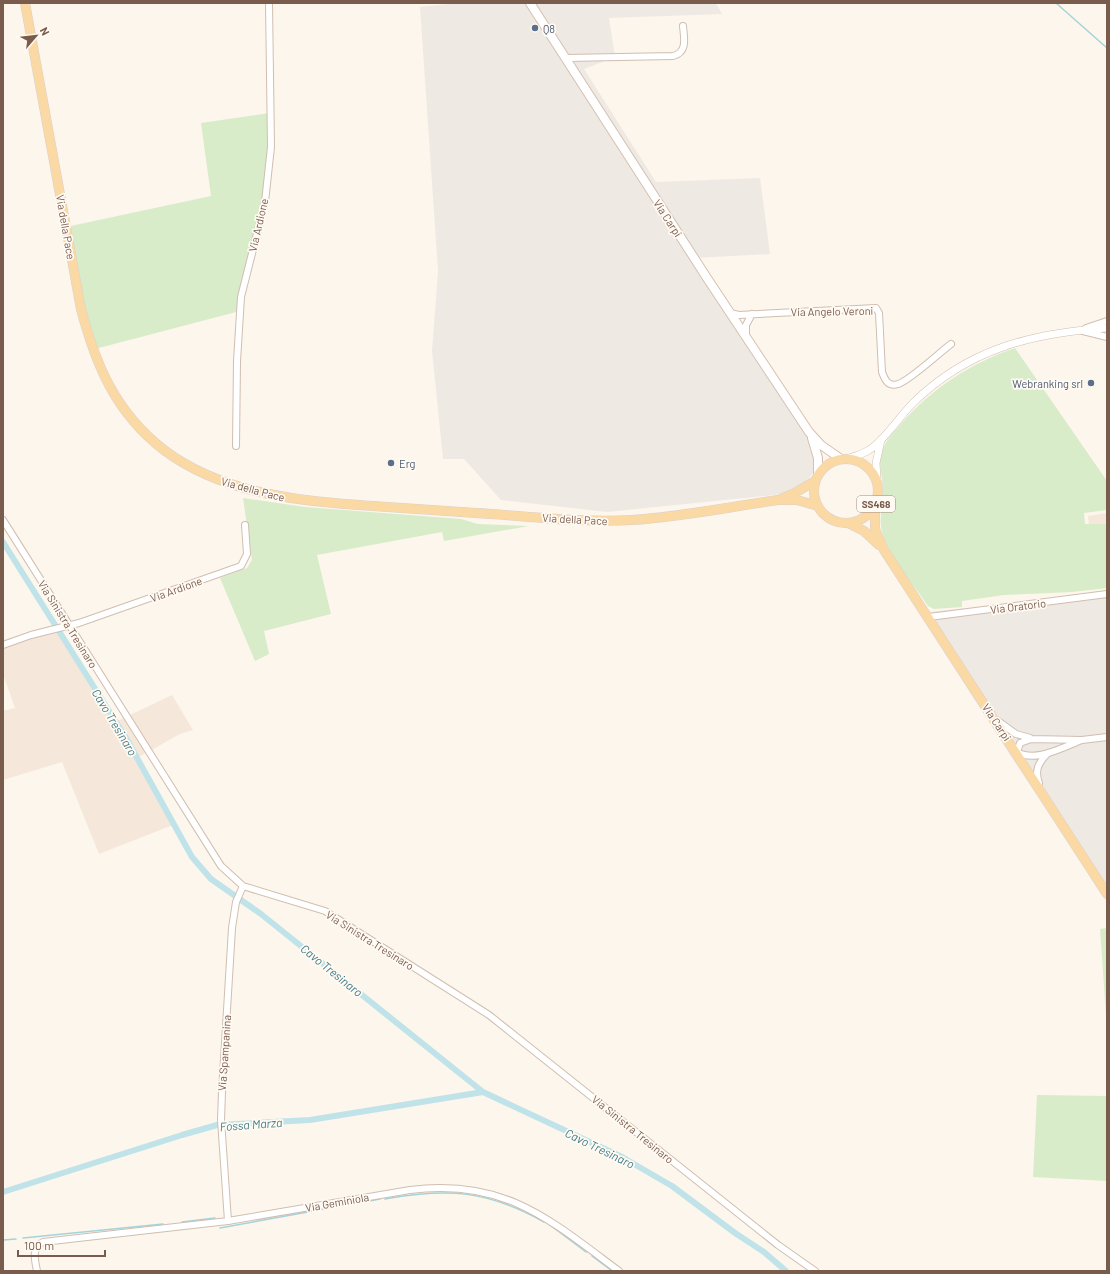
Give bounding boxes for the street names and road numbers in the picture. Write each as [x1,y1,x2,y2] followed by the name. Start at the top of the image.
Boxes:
[54,194,78,261] street label: Via della Pace
[246,197,270,253] street label: Via Ardione
[651,197,685,239] street label: Via Carpi
[791,304,874,318] street label: Via Angelo Veroni
[220,474,286,504] street label: Via della Pace
[857,496,895,512] road number: SS468
[542,511,608,527] street label: Via della Pace
[148,574,204,604] street label: Via Ardione
[36,578,100,670] street label: Via Sinistra Tresinaro
[989,596,1047,616] street label: Via Oratorio
[980,701,1014,743] street label: Via Carpi
[324,908,416,972] street label: Via Sinistra Tresinaro
[215,1014,233,1092] street label: Via Spampanina
[590,1092,676,1166] street label: Via Sinistra Tresinaro
[304,1190,370,1214] street label: Via Geminiola

